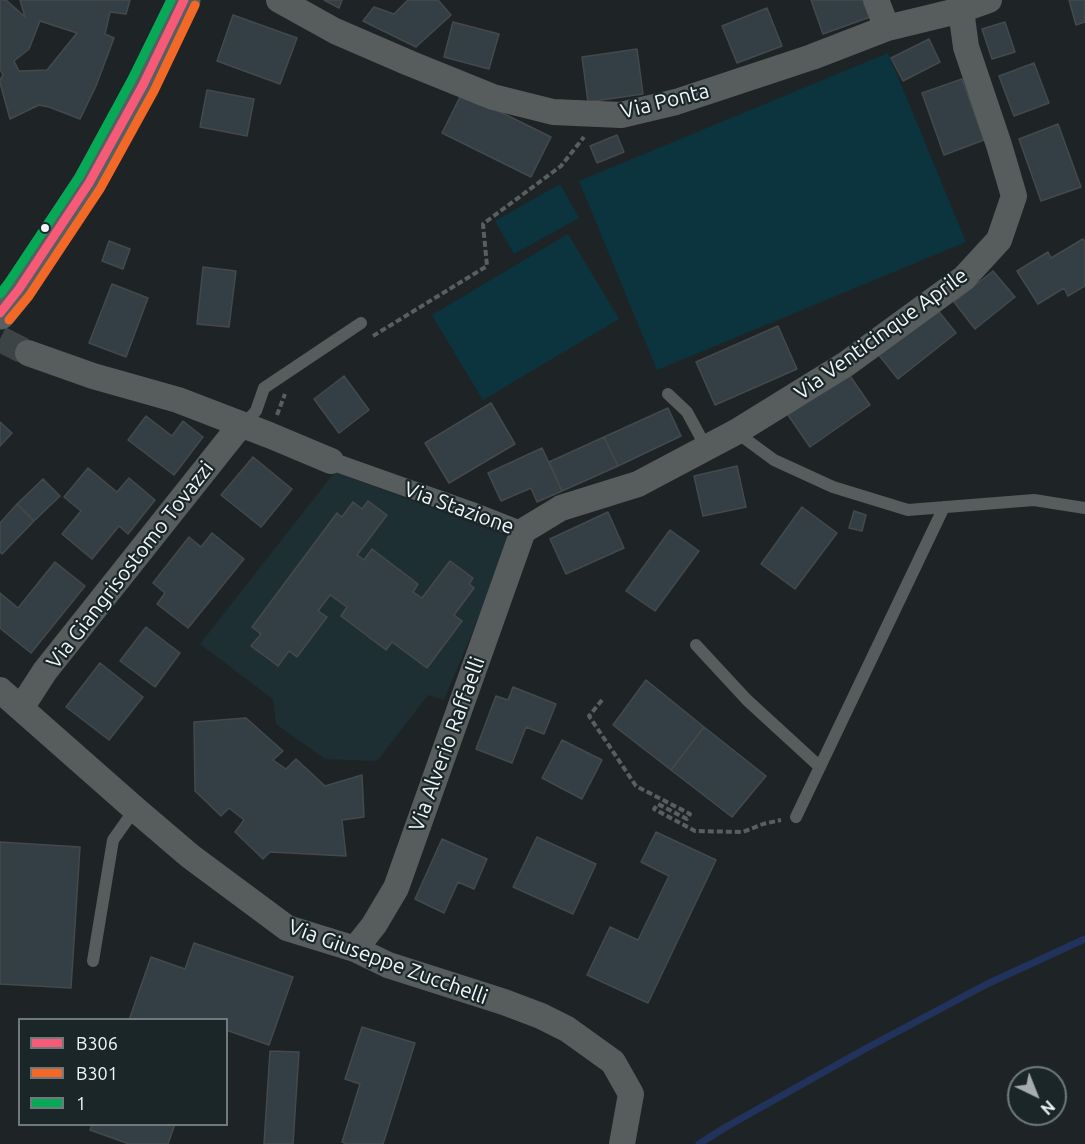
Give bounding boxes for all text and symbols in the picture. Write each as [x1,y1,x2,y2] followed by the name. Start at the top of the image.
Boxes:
[618,78,712,124] street label: Via Ponta
[39,222,51,234] unlabelled marker
[790,263,972,405] street label: Via Venticinque Aprile
[41,456,219,674] street label: Via Giangrisostomo Tovazzi
[400,476,518,540] street label: Via Stazione
[404,653,490,835] street label: Via Alverio Raffaelli
[285,914,491,1010] street label: Via Giuseppe Zucchelli
[18,1018,228,1126] legend
[76,1033,118,1053] text: B306
[76,1063,118,1083] text: B301
[1007,1066,1067,1126] north arrow
[76,1093,86,1113] text: 1
[1037,1097,1058,1118] text: N

